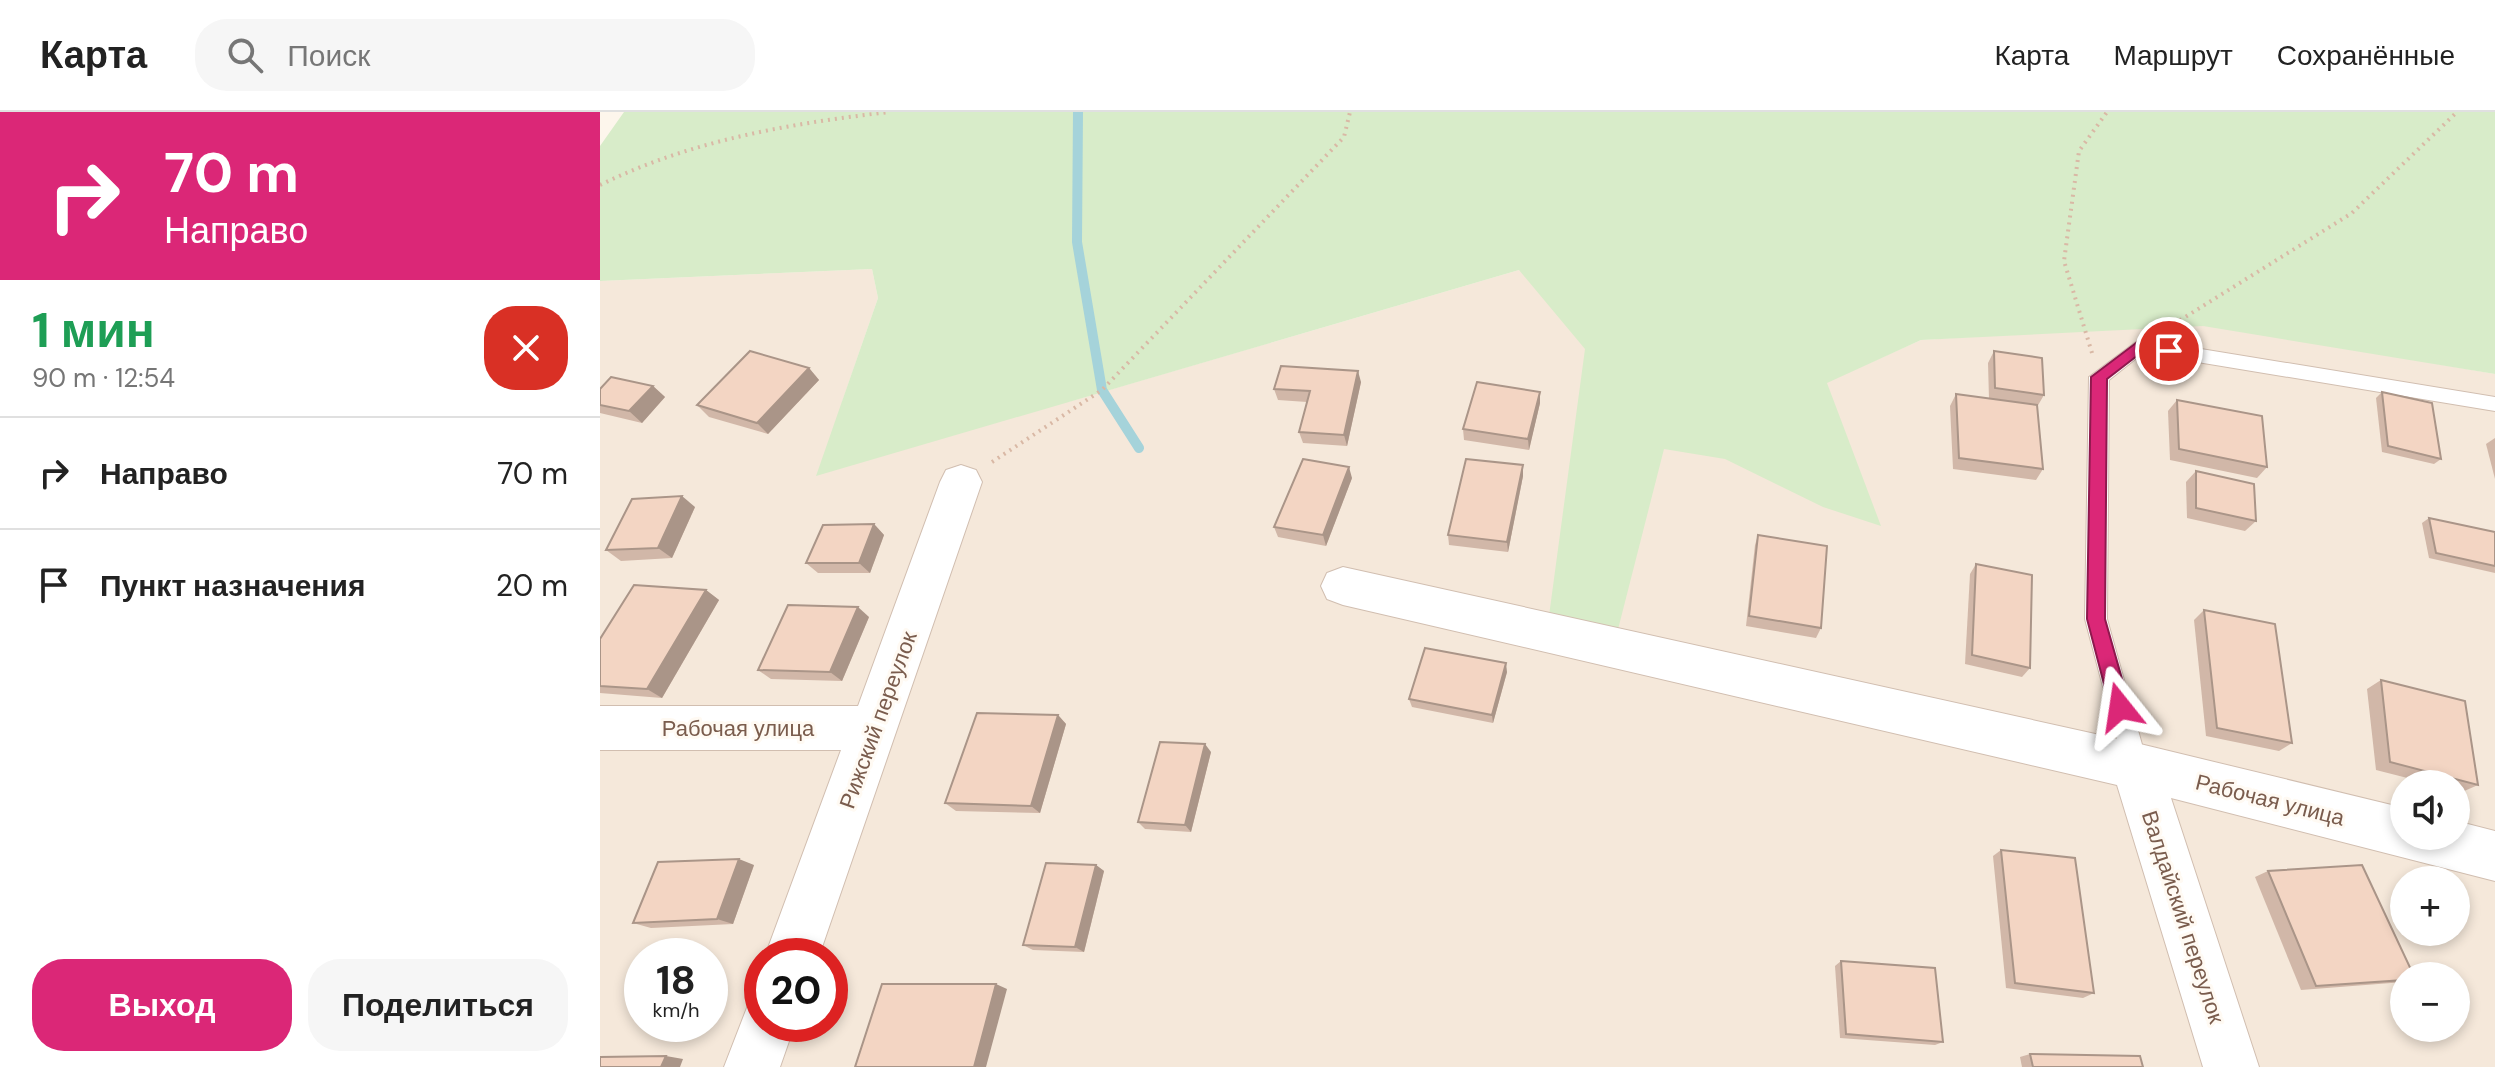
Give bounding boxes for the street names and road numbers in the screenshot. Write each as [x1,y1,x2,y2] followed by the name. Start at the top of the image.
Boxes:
[832,627,924,813] street label: Рижский переулок
[662,714,815,743] street label: Рабочая улица
[2193,767,2348,833] street label: Рабочая улица
[2135,807,2231,1027] street label: Валдайский переулок

